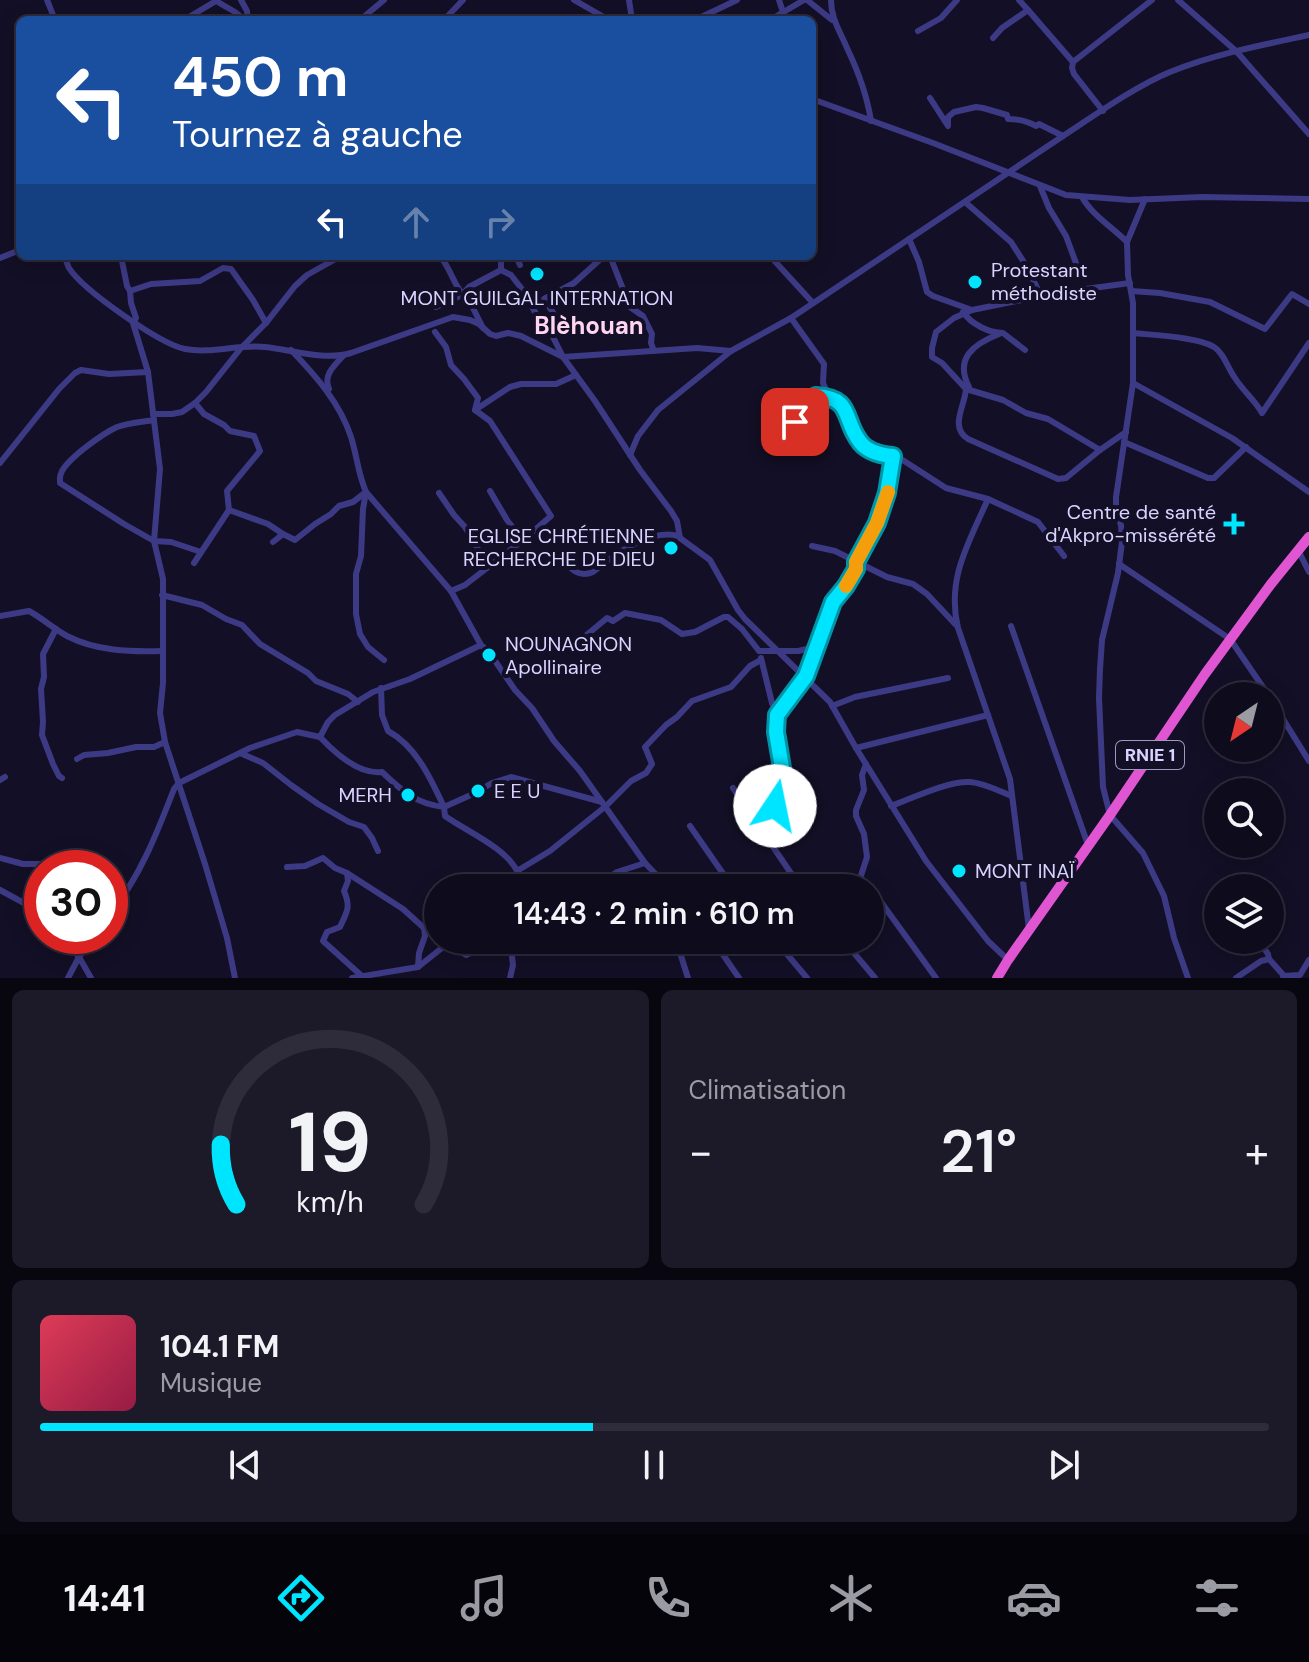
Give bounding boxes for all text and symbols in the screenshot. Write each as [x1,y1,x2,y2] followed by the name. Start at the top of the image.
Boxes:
[172,40,349,113] text: 450 m
[40,48,144,152] icon: left
[172,111,463,158] text: Tournez à gauche
[310,200,354,244] icon: left
[394,200,438,244] icon: ahead
[478,200,522,244] icon: right
[991,257,1097,306] place label: Protestant méthodiste
[528,265,546,283] marker: MONT GUILGAL INTERNATION
[966,273,984,291] marker: Protestant méthodiste
[401,285,673,311] place label: MONT GUILGAL INTERNATION
[534,310,644,341] district label: Blèhouan
[761,388,829,456] pin
[773,400,817,444] icon: arrive
[1045,499,1216,548] place label: Centre de santé d'Akpro-missérété
[1223,513,1245,535] marker: Centre de santé d'Akpro-missérété
[463,523,655,572] place label: EGLISE CHRÉTIENNE RECHERCHE DE DIEU
[662,539,680,557] marker: EGLISE CHRÉTIENNE RECHERCHE DE DIEU
[505,631,632,680] place label: NOUNAGNON Apollinaire
[480,646,498,664] marker: NOUNAGNON Apollinaire
[1204,682,1284,762] north arrow
[1204,682,1284,954] map controls
[1116,741,1184,769] road number: RNIE 1
[733,764,817,848] position arrow
[494,778,540,804] place label: E E U
[1204,778,1284,858] button: search
[338,782,392,808] place label: MERH
[469,782,487,800] marker: E E U
[399,786,417,804] marker: MERH
[24,850,128,954] speed limit sign: 30
[975,858,1074,884] place label: MONT INAÏ
[950,862,968,880] marker: MONT INAÏ
[1204,874,1284,954] button: layers
[513,894,795,933] text: 14:43 · 2 min · 610 m
[689,1073,846,1107] text: Climatisation
[289,1088,372,1197] text: 19
[940,1112,1017,1191] text: 21°
[689,1123,713,1181] text: −
[1245,1123,1269,1181] text: +
[296,1184,364,1221] text: km/h
[160,1327,279,1366] text: 104.1 FM
[160,1366,262,1400] text: Musique
[223,1443,267,1487] icon: previous
[632,1443,676,1487] icon: pause
[1042,1443,1086,1487] icon: next
[273,1570,329,1626] icon: directions
[456,1570,512,1626] icon: music
[640,1570,696,1626] icon: phone
[823,1570,879,1626] icon: climate
[1006,1570,1062,1626] icon: car
[1189,1570,1245,1626] icon: filters
[64,1575,146,1622] text: 14:41

